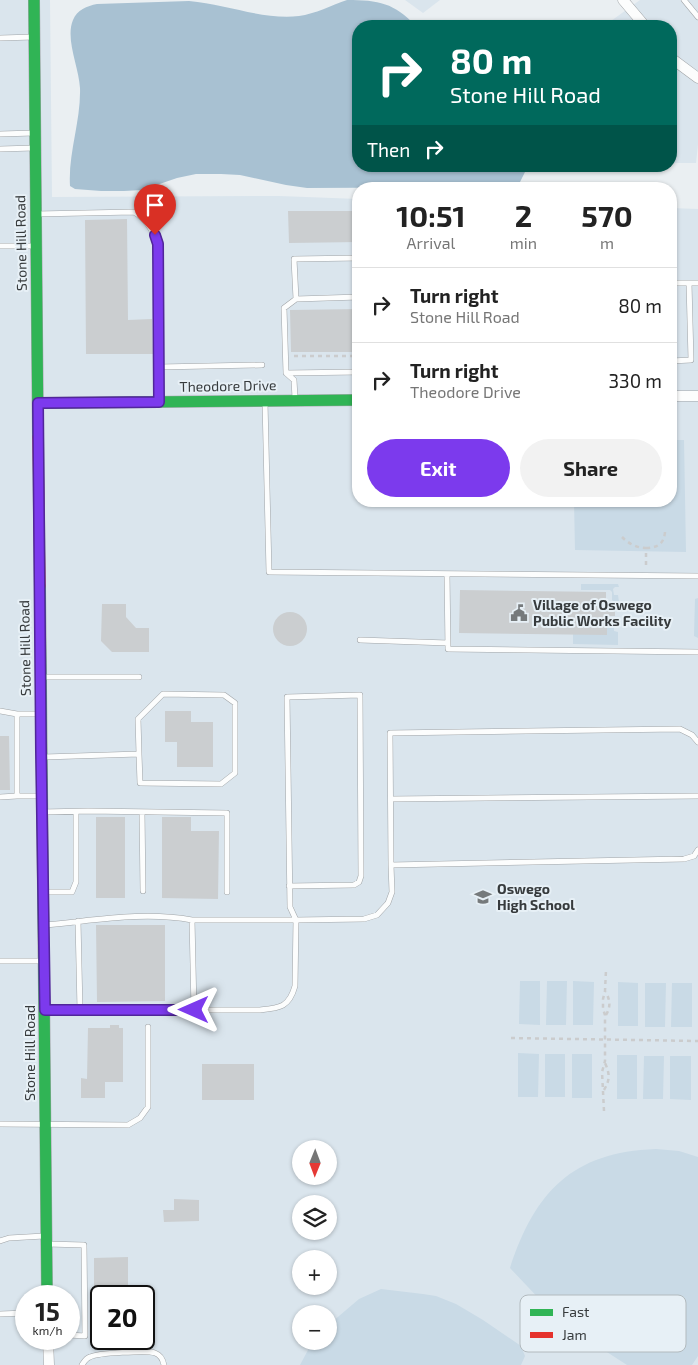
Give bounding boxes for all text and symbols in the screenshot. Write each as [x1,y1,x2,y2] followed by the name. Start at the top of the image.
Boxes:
[450,39,532,81] text: 80 m
[367,40,432,105] icon: right
[450,81,601,107] text: Stone Hill Road
[420,135,448,163] icon: right
[367,138,410,161] text: Then
[134,184,176,235] pin
[141,191,169,219] icon: arrive
[11,195,30,291] street label: Stone Hill Road
[396,197,465,233] text: 10:51
[515,197,532,233] text: 2
[581,197,633,233] text: 570
[407,233,455,252] text: Arrival
[510,233,537,252] text: min
[600,233,614,252] text: m
[410,284,498,307] text: Turn right
[367,291,395,319] icon: right
[618,294,662,317] text: 80 m
[410,307,520,326] text: Stone Hill Road
[410,359,498,382] text: Turn right
[367,366,395,394] icon: right
[609,369,662,392] text: 330 m
[179,376,277,395] street label: Theodore Drive
[410,382,521,401] text: Theodore Drive
[367,439,510,497] button: Exit
[520,439,662,497] button: Share
[533,596,671,629] place label: Village of Oswego Public Works Facility
[15,600,34,696] street label: Stone Hill Road
[509,603,529,623] public building icon: Village of Oswego Public Works Facility
[497,880,575,913] place label: Oswego High School
[473,887,493,907] school or university icon: Oswego High School
[167,983,219,1035] position arrow
[21,1005,38,1101] street label: Stone Hill Road
[292,1140,338,1185] north arrow
[292,1140,337,1350] map controls
[292,1195,337,1240] button: layers
[292,1250,337,1295] button: +
[90,1285,155,1350] speed limit sign: 20
[520,1295,686,1352] legend
[35,1296,60,1326] text: 15
[562,1303,589,1320] text: Fast
[292,1305,337,1350] button: −
[33,1323,62,1337] text: km/h
[562,1326,587,1343] text: Jam

